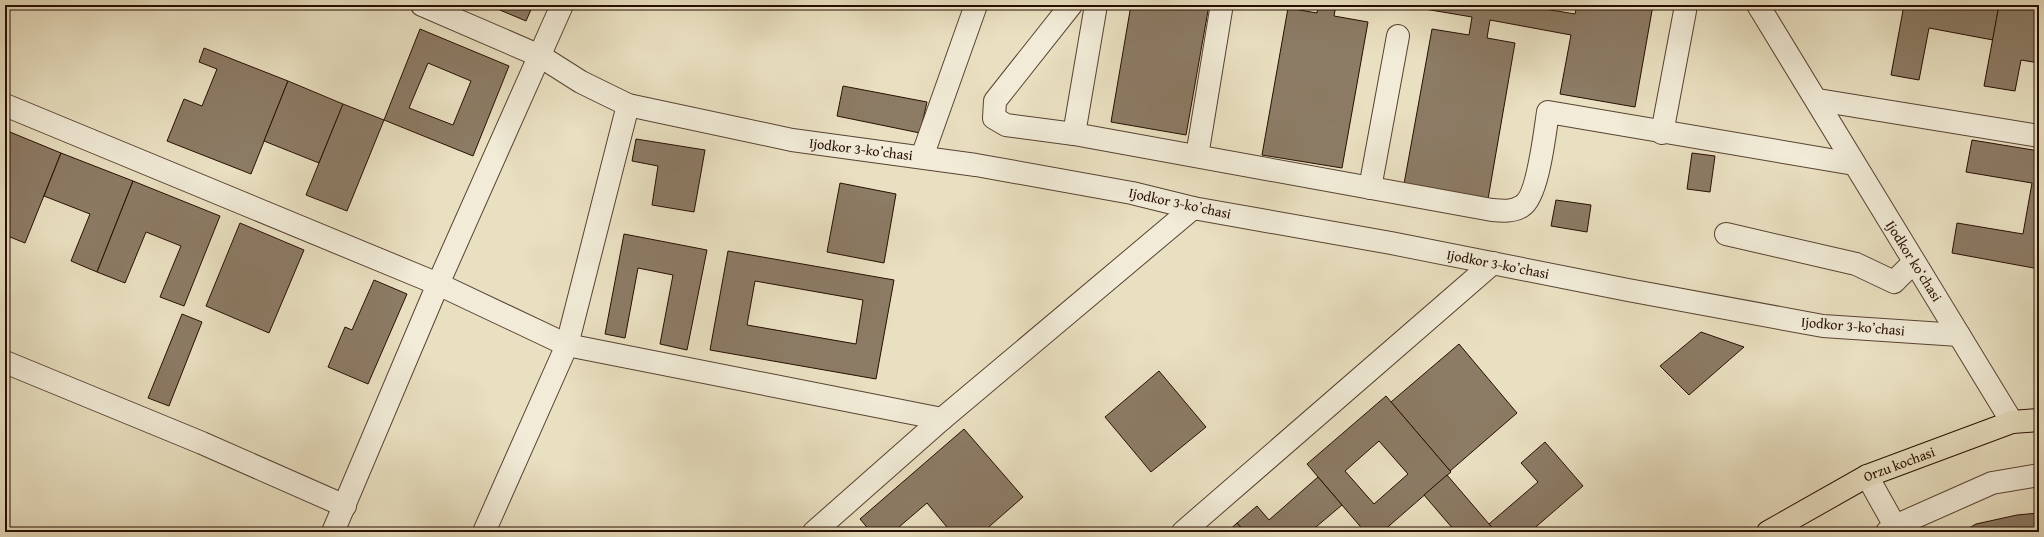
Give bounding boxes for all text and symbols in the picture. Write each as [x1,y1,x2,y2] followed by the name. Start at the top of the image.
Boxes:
[808,133,914,165] street label: Ijodkor 3-koʼchasi
[1127,182,1233,224] street label: Ijodkor 3-koʼchasi
[1881,216,1947,306] street label: Ijodkor koʻchasi
[1445,244,1551,284] street label: Ijodkor 3-koʼchasi
[1800,311,1906,341] street label: Ijodkor 3-koʼchasi
[1860,442,1938,487] street label: Orzu kochasi

